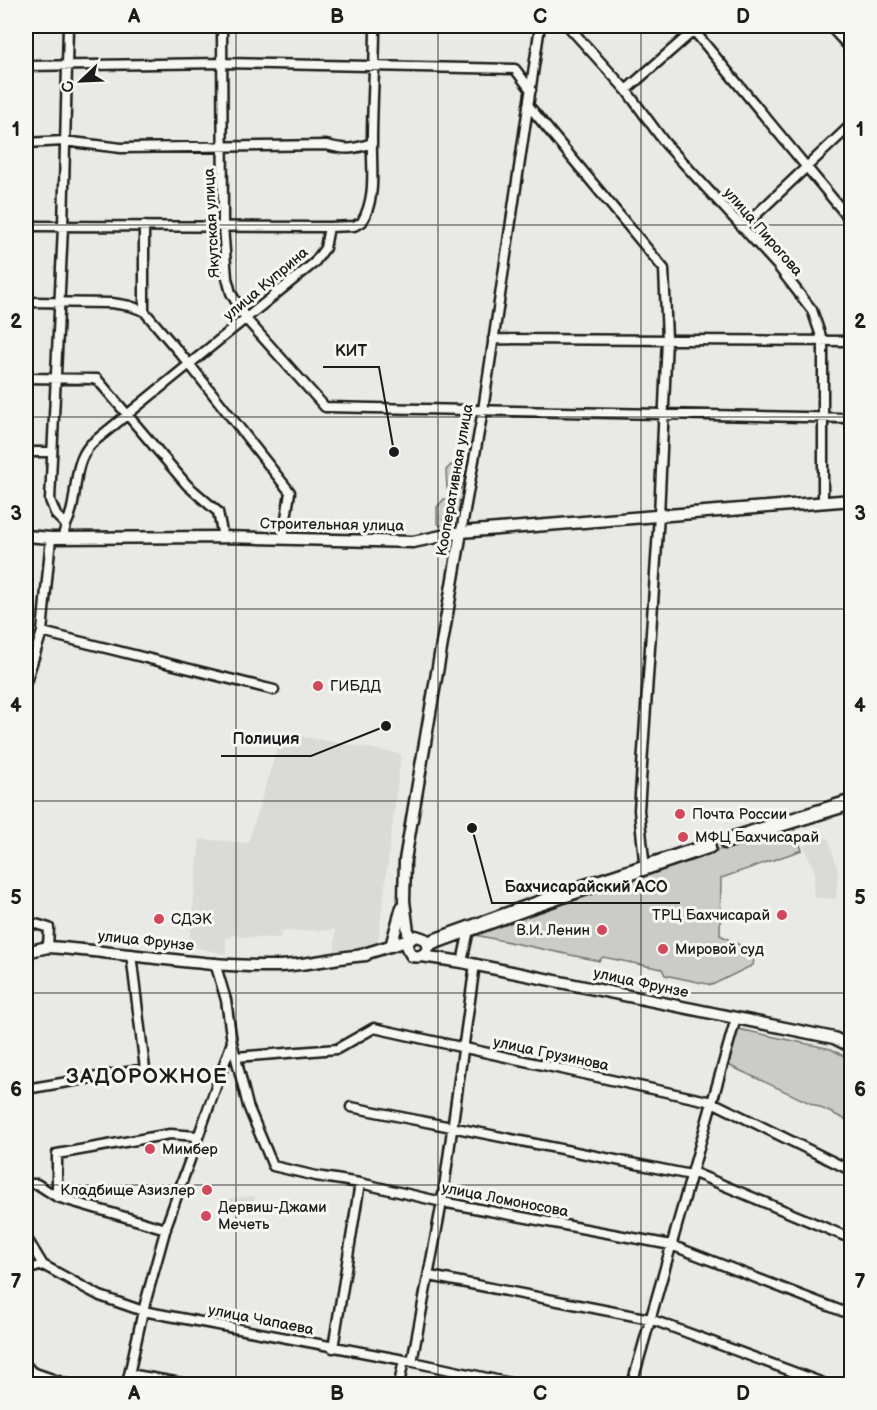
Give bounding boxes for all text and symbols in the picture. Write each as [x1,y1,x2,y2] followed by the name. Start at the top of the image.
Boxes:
[127,5,141,29] text: A
[330,5,344,29] text: B
[533,5,547,29] text: C
[736,5,750,29] text: D
[51,51,111,111] north arrow
[58,77,79,95] text: С
[12,118,20,142] text: 1
[856,118,864,142] text: 1
[200,167,224,278] street label: Якутская улица
[719,184,807,280] street label: улица Пирогова
[220,243,312,325] street label: улица Куприна
[10,310,22,334] text: 2
[854,310,866,334] text: 2
[323,333,379,367] callout: КИТ
[335,342,368,361] text: КИТ
[432,402,478,558] street label: Кооперативная улица
[10,502,22,526] text: 3
[854,502,866,526] text: 3
[260,514,404,536] street label: Строительная улица
[330,677,381,696] place label: ГИБДД
[311,679,325,693] marker: ГИБДД
[10,694,22,718] text: 4
[854,694,866,718] text: 4
[221,722,311,756] callout: Полиция
[233,730,299,749] text: Полиция
[692,805,787,824] place label: Почта России
[673,807,687,821] marker: Почта России
[695,828,819,847] place label: МФЦ Бахчисарай
[676,830,690,844] marker: МФЦ Бахчисарай
[492,869,680,903] callout: Бахчисарайский АСО
[504,878,668,897] text: Бахчисарайский АСО
[10,886,22,910] text: 5
[854,886,866,910] text: 5
[652,906,770,925] place label: ТРЦ Бахчисарай
[775,908,789,922] marker: ТРЦ Бахчисарай
[171,910,212,929] place label: СДЭК
[152,912,166,926] marker: СДЭК
[516,921,590,940] place label: В.И. Ленин
[595,923,609,937] marker: В.И. Ленин
[97,927,195,955] street label: улица Фрунзе
[675,940,764,959] place label: Мировой суд
[656,942,670,956] marker: Мировой суд
[592,964,690,1002] street label: улица Фрунзе
[491,1032,611,1076] street label: улица Грузинова
[66,1064,228,1089] district label: ЗАДОРОЖНОЕ
[10,1078,22,1102] text: 6
[854,1078,866,1102] text: 6
[162,1140,218,1159] place label: Мимбер
[143,1142,157,1156] marker: Мимбер
[440,1178,570,1222] street label: улица Ломоносова
[60,1181,196,1200] place label: Кладбище Азизлер
[200,1183,214,1197] marker: Кладбище Азизлер
[218,1198,327,1234] place label: Дервиш-Джами Мечеть
[199,1209,213,1223] marker: Дервиш-Джами Мечеть
[10,1270,22,1294] text: 7
[854,1270,866,1294] text: 7
[207,1300,315,1340] street label: улица Чапаева
[127,1382,141,1406] text: A
[330,1382,344,1406] text: B
[533,1382,547,1406] text: C
[736,1382,750,1406] text: D

